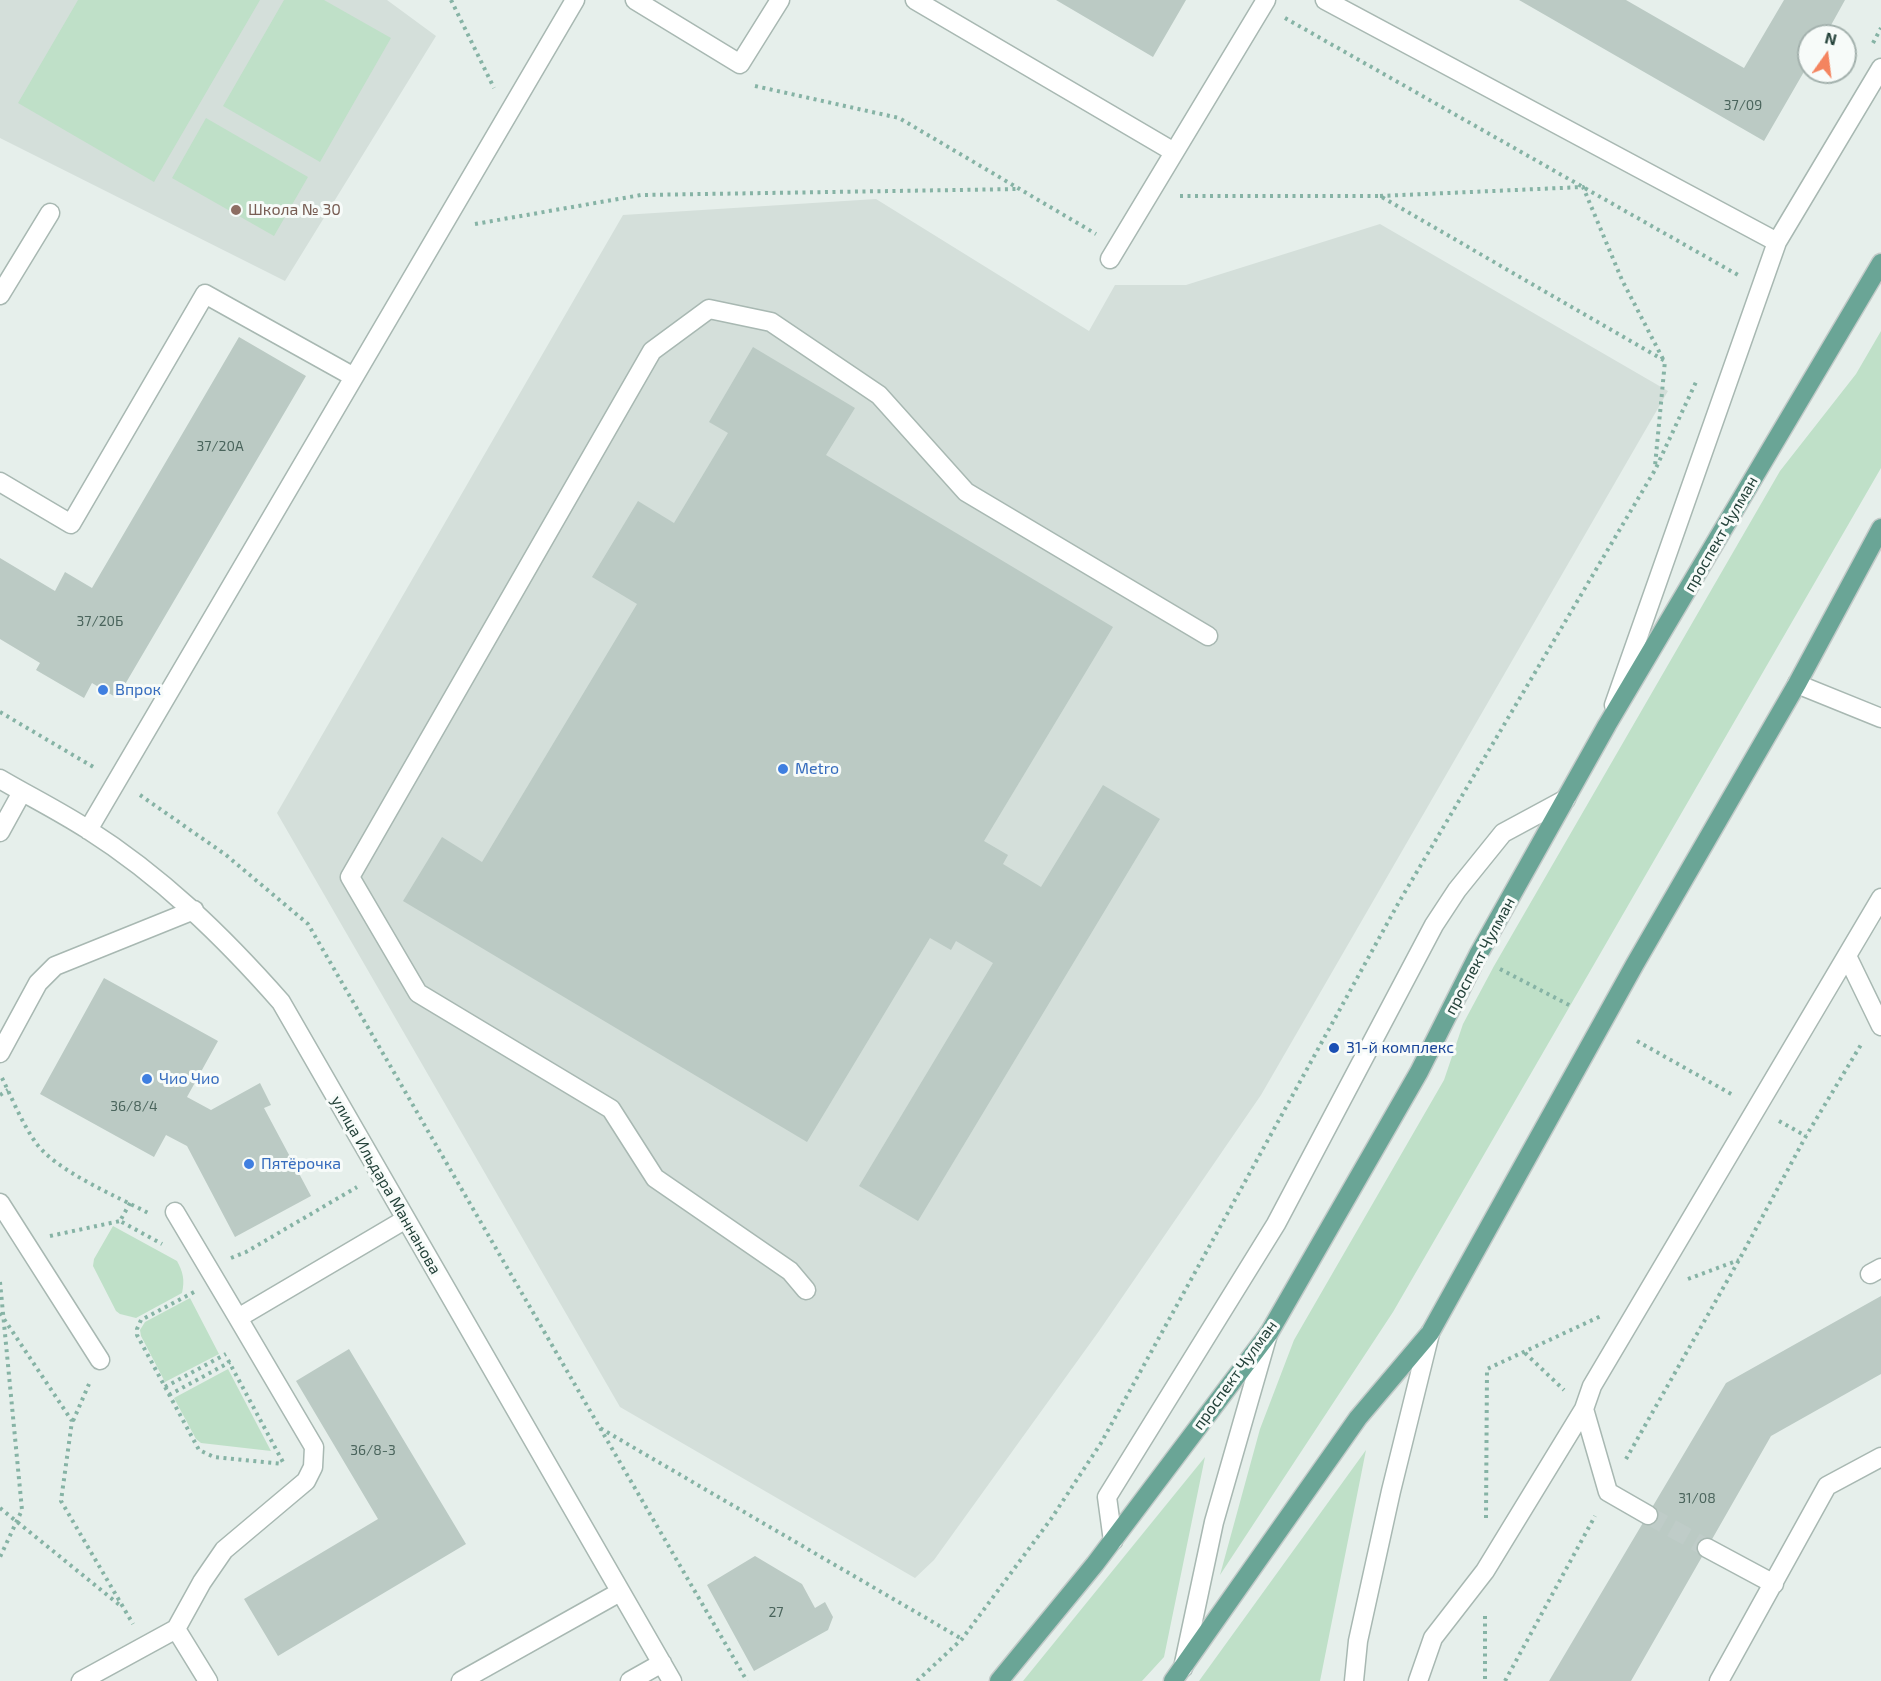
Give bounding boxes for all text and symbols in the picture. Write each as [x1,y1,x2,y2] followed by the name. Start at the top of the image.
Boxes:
[1797,24,1857,84] north arrow
[1823,27,1839,49] text: N
[1724,97,1762,113] house number: 37/09
[248,200,341,220] place label: Школа № 30
[229,203,243,217] marker: Школа № 30
[196,438,244,454] house number: 37/20А
[1680,473,1762,595] street label: проспект Чулман
[77,613,123,629] house number: 37/20Б
[115,680,161,700] place label: Впрок
[96,683,110,697] marker: Впрок
[795,759,839,779] place label: Metro
[776,762,790,776] marker: Metro
[1441,894,1519,1018] street label: проспект Чулман
[1346,1038,1454,1058] place label: 31-й комплекс
[1327,1041,1341,1055] marker: 31-й комплекс
[159,1069,220,1089] place label: Чио Чио
[140,1072,154,1086] marker: Чио Чио
[327,1092,445,1278] street label: улица Ильдара Маннанова
[110,1098,158,1114] house number: 36/8/4
[261,1154,341,1174] place label: Пятёрочка
[242,1157,256,1171] marker: Пятёрочка
[1189,1317,1281,1433] street label: проспект Чулман
[350,1442,396,1458] house number: 36/8-3
[1678,1490,1716,1506] house number: 31/08
[768,1604,784,1620] house number: 27

